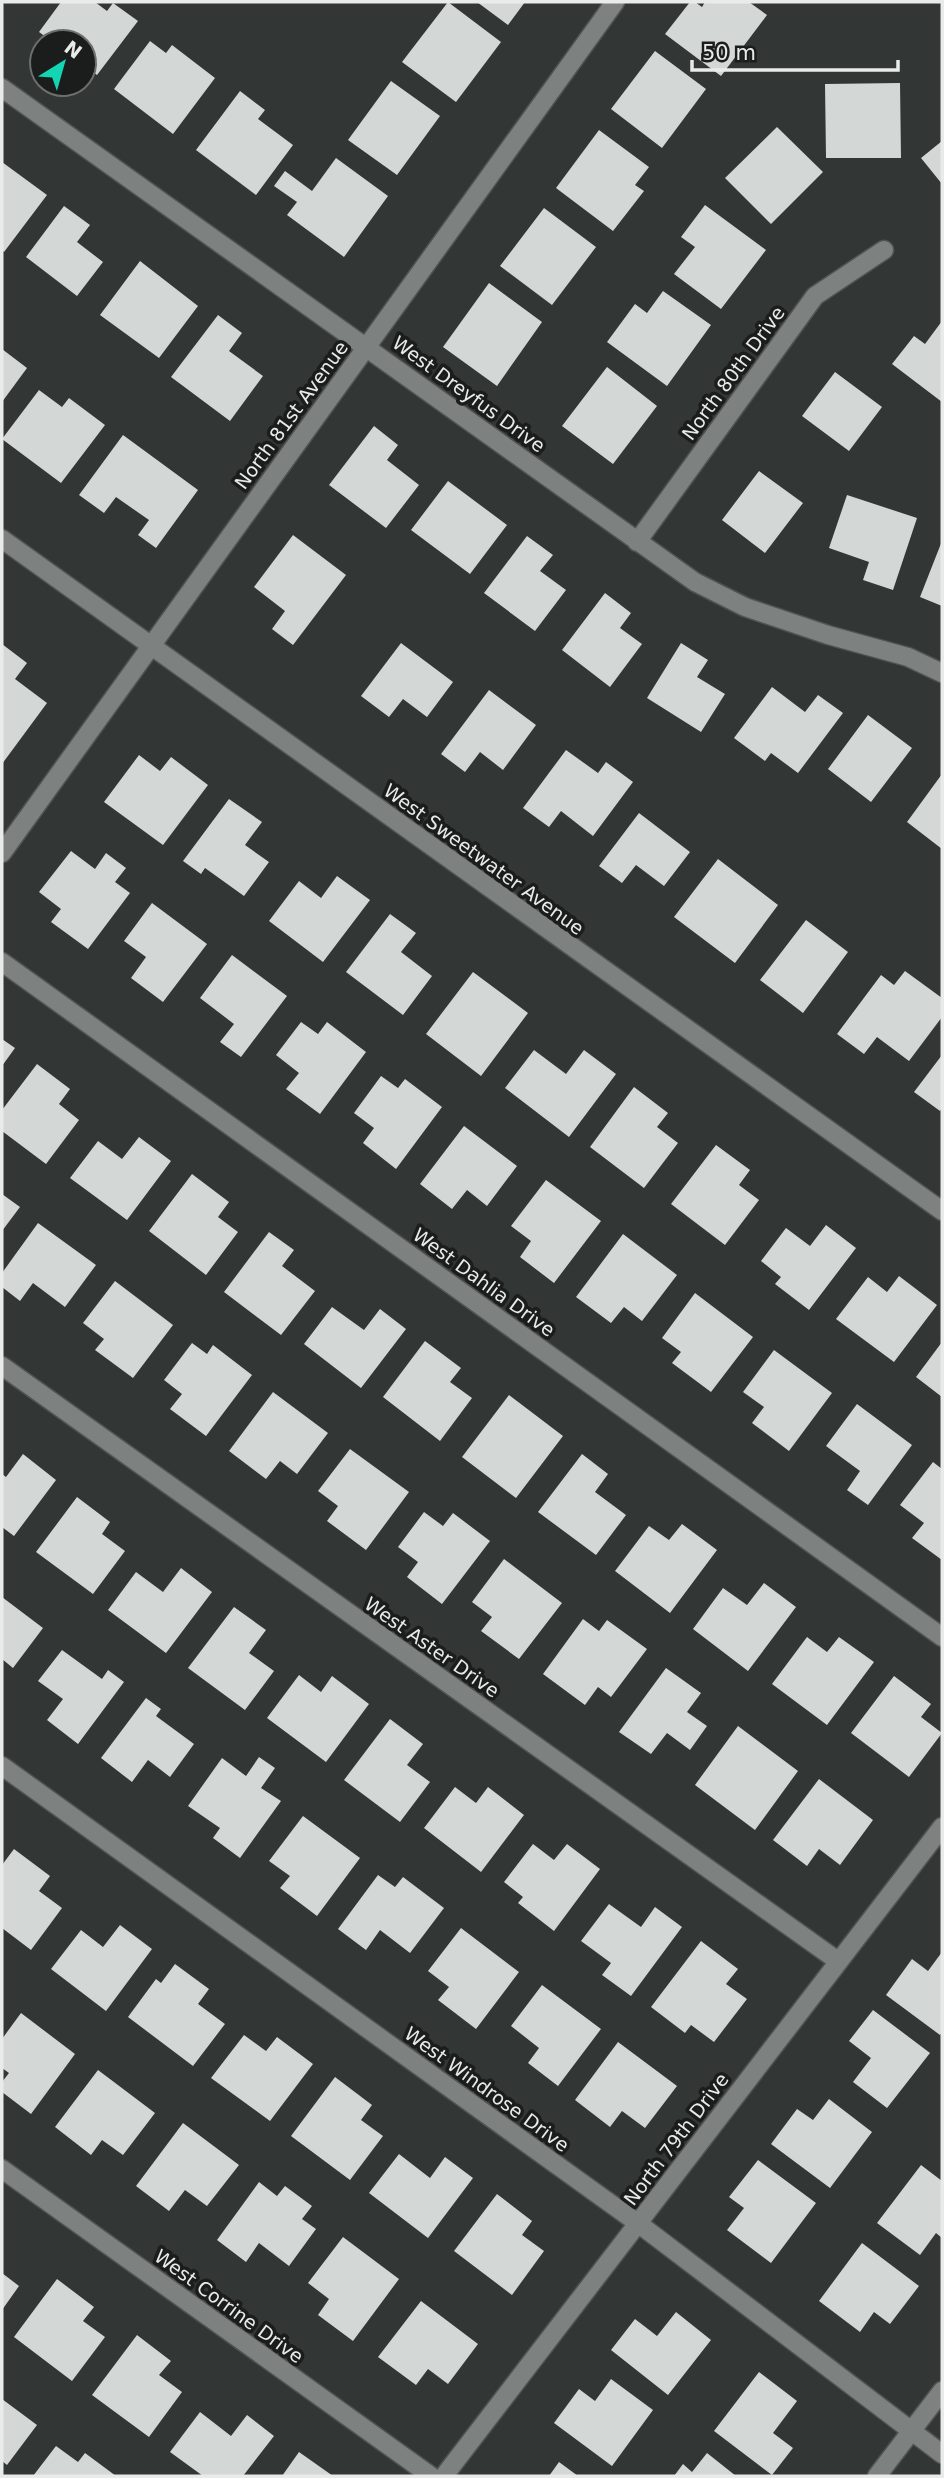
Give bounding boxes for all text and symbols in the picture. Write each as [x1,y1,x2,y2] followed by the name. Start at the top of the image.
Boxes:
[28,28,98,98] north arrow
[692,28,898,72] scale bar
[60,36,86,63] text: N
[702,41,756,65] text: 50 m
[677,302,789,444] street label: North 80th Drive
[388,331,550,457] street label: West Dreyfus Drive
[230,337,352,493] street label: North 81st Avenue
[380,779,588,939] street label: West Sweetwater Avenue
[409,1223,559,1341] street label: West Dahlia Drive
[360,1592,504,1702] street label: West Aster Drive
[401,2022,573,2156] street label: West Windrose Drive
[619,2069,733,2209] street label: North 79th Drive
[150,2245,308,2367] street label: West Corrine Drive

